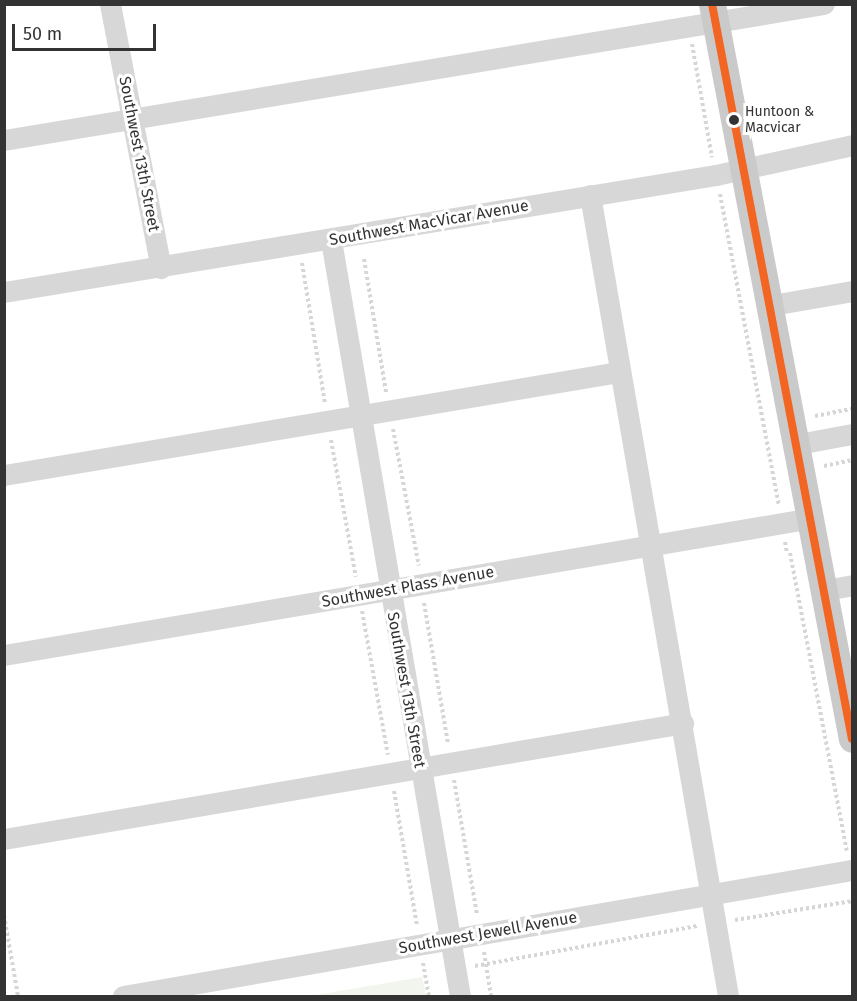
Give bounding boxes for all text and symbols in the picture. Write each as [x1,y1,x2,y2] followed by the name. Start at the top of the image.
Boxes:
[15,12,159,50] scale bar
[23,23,62,45] text: 50 m
[115,75,163,233] street label: Southwest 13th Street
[745,104,814,136] place label: Huntoon & Macvicar
[728,114,740,126] marker: Huntoon & Macvicar
[328,196,530,250] street label: Southwest MacVicar Avenue
[320,562,496,612] street label: Southwest Plass Avenue
[383,611,429,769] street label: Southwest 13th Street
[397,908,579,958] street label: Southwest Jewell Avenue

